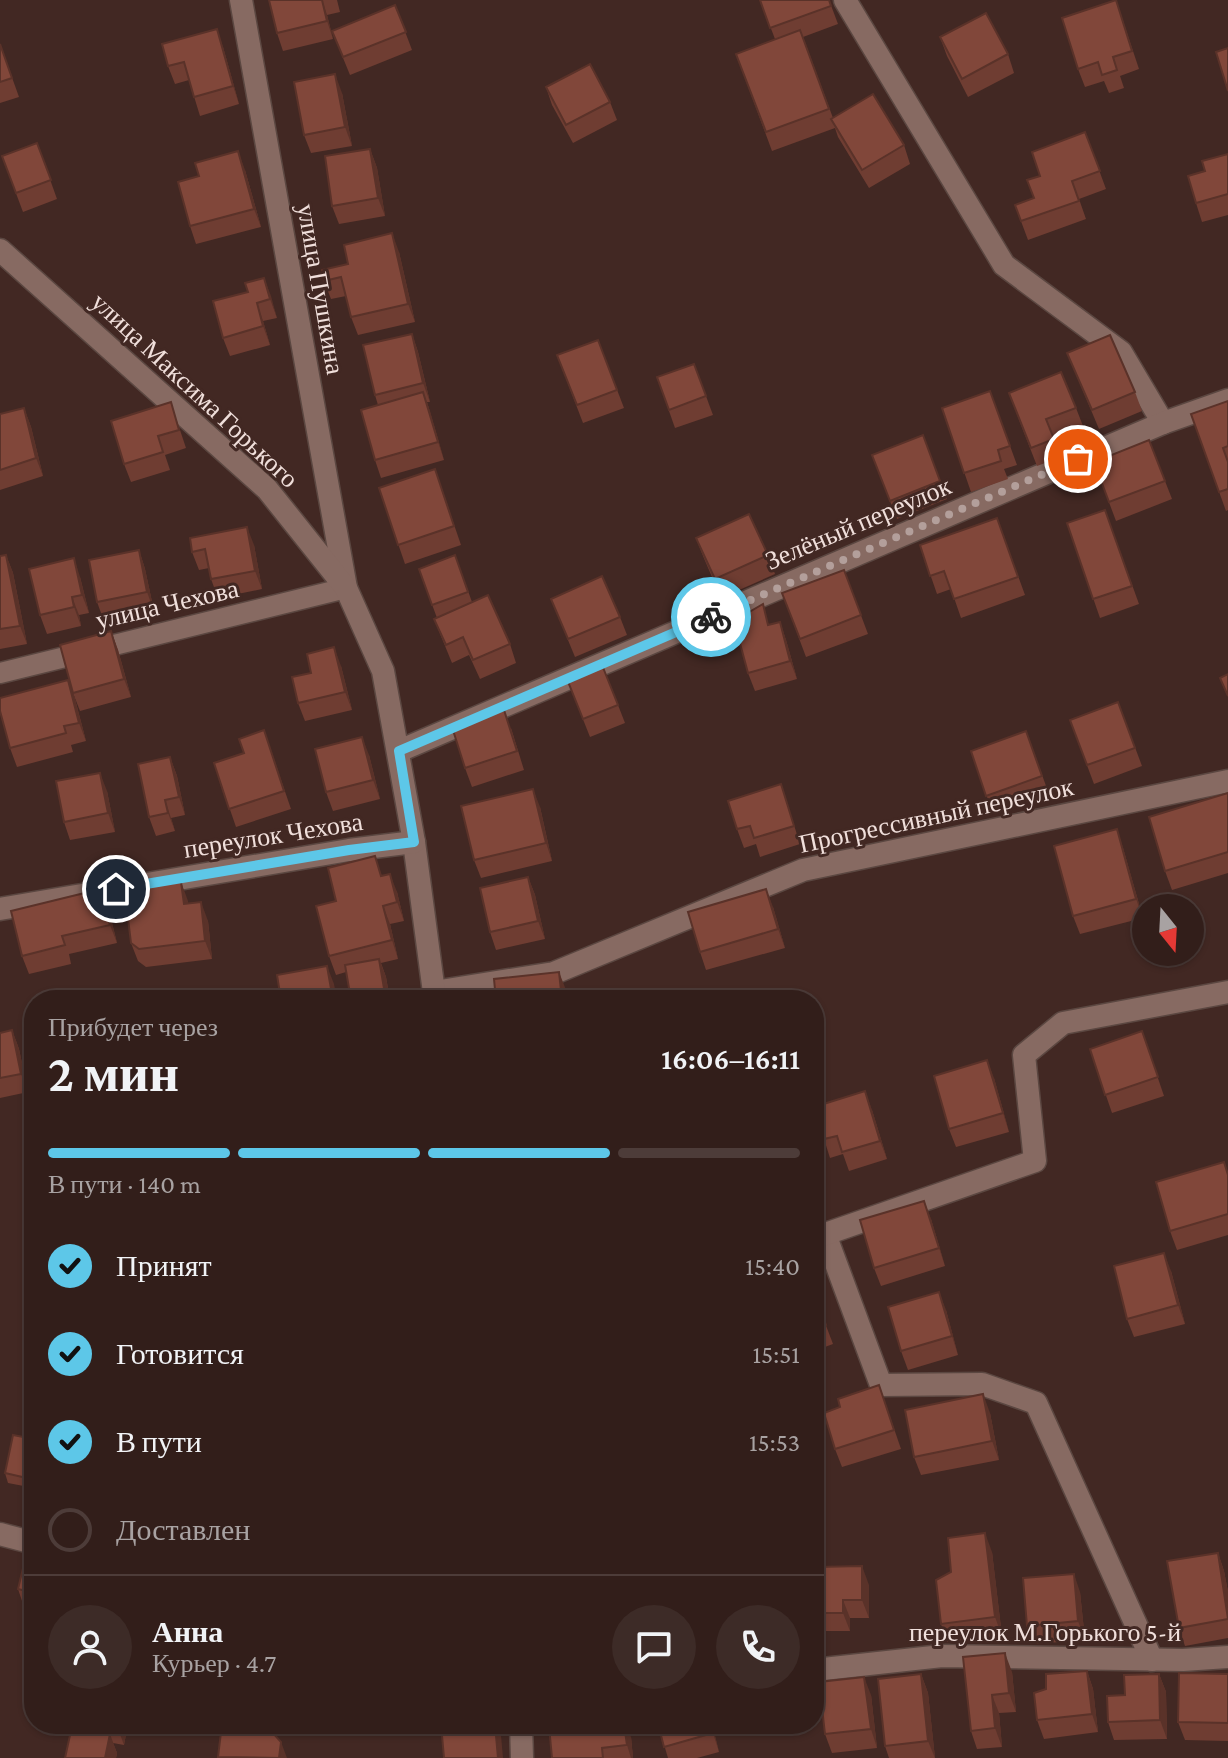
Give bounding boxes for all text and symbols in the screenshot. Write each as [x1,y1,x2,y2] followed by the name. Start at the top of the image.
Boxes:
[291,201,350,377] street label: улица Пушкина
[85,287,304,494] street label: улица Максима Горького
[1044,425,1112,493] pin
[1056,437,1100,481] icon: bag
[761,471,956,576] street label: Зелёный переулок
[93,574,242,635] street label: улица Чехова
[671,577,751,657] courier
[689,595,733,639] icon: bike
[796,772,1076,859] street label: Прогрессивный переулок
[181,807,365,864] street label: переулок Чехова
[82,855,150,923] pin
[94,867,138,911] icon: home
[1132,894,1204,966] north arrow
[1132,894,1204,966] map controls
[48,1013,218,1042] text: Прибудет через
[661,1042,800,1075] text: 16:06–16:11
[48,1044,179,1102] text: 2 мин
[48,1170,201,1199] text: В пути · 140 m
[48,1244,92,1288] icon: check
[116,1249,212,1282] text: Принят
[745,1252,800,1281] text: 15:40
[48,1332,92,1376] icon: check
[116,1337,244,1370] text: Готовится
[752,1340,800,1369] text: 15:51
[48,1420,92,1464] icon: check
[116,1425,202,1458] text: В пути
[749,1428,800,1457] text: 15:53
[116,1513,250,1546] text: Доставлен
[48,1605,132,1689] button: person
[612,1605,696,1689] button: chat
[716,1605,800,1689] button: phone
[152,1615,223,1648] text: Анна
[909,1618,1181,1647] street label: переулок М.Горького 5-й
[152,1649,276,1678] text: Курьер · 4.7

